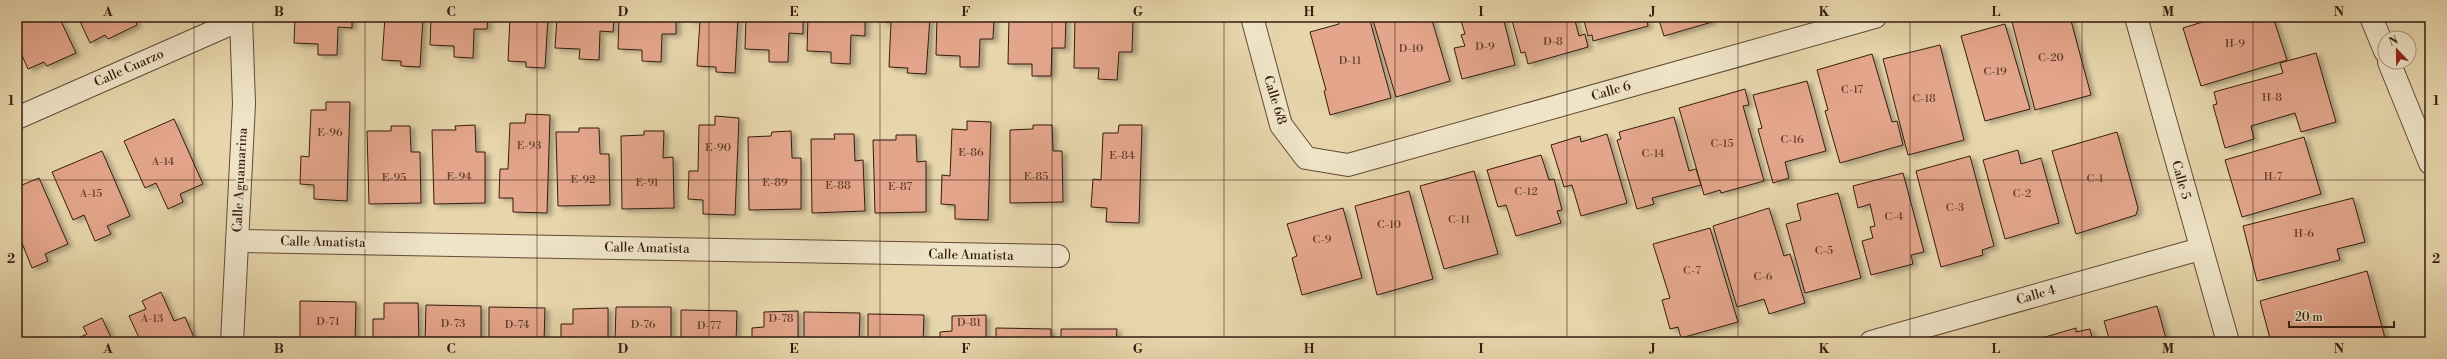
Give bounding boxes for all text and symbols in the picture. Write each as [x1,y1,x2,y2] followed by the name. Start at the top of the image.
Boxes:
[102,4,113,20] text: A
[274,4,284,20] text: B
[446,4,456,20] text: C
[618,4,628,20] text: D
[789,4,799,20] text: E
[961,4,971,20] text: F
[1133,4,1144,20] text: G
[1304,4,1315,20] text: H
[1478,4,1484,20] text: I
[1648,4,1656,20] text: J
[1819,4,1830,20] text: K
[1992,4,2001,20] text: L
[2162,4,2174,20] text: M
[2334,4,2345,20] text: N
[2377,30,2417,70] north arrow
[2387,33,2401,50] text: N
[1543,35,1563,49] house number: D-8
[2225,37,2245,51] house number: H-9
[1475,40,1495,54] house number: D-9
[1399,42,1423,56] house number: D-10
[92,46,166,90] street label: Calle Cuarzo
[2038,51,2064,65] house number: C-20
[1339,54,1362,68] house number: D-11
[1983,65,2007,79] house number: C-19
[1260,73,1290,127] street label: Calle 6/8
[1589,78,1633,104] street label: Calle 6
[1841,83,1863,97] house number: C-17
[2262,91,2282,105] house number: H-8
[1912,92,1936,106] house number: C-18
[8,93,15,109] text: 1
[2433,93,2440,109] text: 1
[317,126,343,140] house number: E-96
[229,127,251,233] street label: Calle Aguamarina
[1780,133,1804,147] house number: C-16
[1710,137,1734,151] house number: C-15
[517,139,541,153] house number: E-93
[705,141,731,155] house number: E-90
[958,146,984,160] house number: E-86
[1641,147,1665,161] house number: C-14
[1109,149,1135,163] house number: E-84
[151,155,175,169] house number: A-14
[2168,159,2194,201] street label: Calle 5
[446,170,472,184] house number: E-94
[1024,170,1048,184] house number: E-85
[2264,170,2283,184] house number: H-7
[382,171,406,185] house number: E-95
[2087,172,2104,186] house number: C-1
[571,173,595,187] house number: E-92
[635,176,659,190] house number: E-91
[762,176,788,190] house number: E-89
[825,179,851,193] house number: E-88
[888,180,913,194] house number: E-87
[1514,185,1538,199] house number: C-12
[79,187,102,201] house number: A-15
[2013,187,2031,201] house number: C-2
[1946,201,1964,215] house number: C-3
[1885,210,1904,224] house number: C-4
[1448,213,1470,227] house number: C-11
[1377,218,1401,232] house number: C-10
[2294,227,2314,241] house number: H-6
[280,233,366,251] street label: Calle Amatista
[1313,233,1332,247] house number: C-9
[604,239,690,257] street label: Calle Amatista
[1815,244,1833,258] house number: C-5
[928,246,1014,264] street label: Calle Amatista
[7,251,15,267] text: 2
[2432,251,2440,267] text: 2
[1683,264,1701,278] house number: C-7
[1754,270,1773,284] house number: C-6
[2014,282,2058,308] street label: Calle 4
[2289,303,2394,329] scale bar
[2295,310,2323,325] text: 20 m
[140,312,163,326] house number: A-13
[769,312,794,326] house number: D-78
[316,315,340,329] house number: D-71
[957,316,981,330] house number: D-81
[441,317,465,331] house number: D-73
[505,318,530,332] house number: D-74
[631,318,656,332] house number: D-76
[697,319,721,333] house number: D-77
[102,341,113,357] text: A
[274,341,284,357] text: B
[446,341,456,357] text: C
[618,341,628,357] text: D
[789,341,799,357] text: E
[961,341,971,357] text: F
[1133,341,1144,357] text: G
[1304,341,1315,357] text: H
[1478,341,1484,357] text: I
[1648,341,1656,357] text: J
[1819,341,1830,357] text: K
[1992,341,2001,357] text: L
[2162,341,2174,357] text: M
[2334,341,2345,357] text: N

